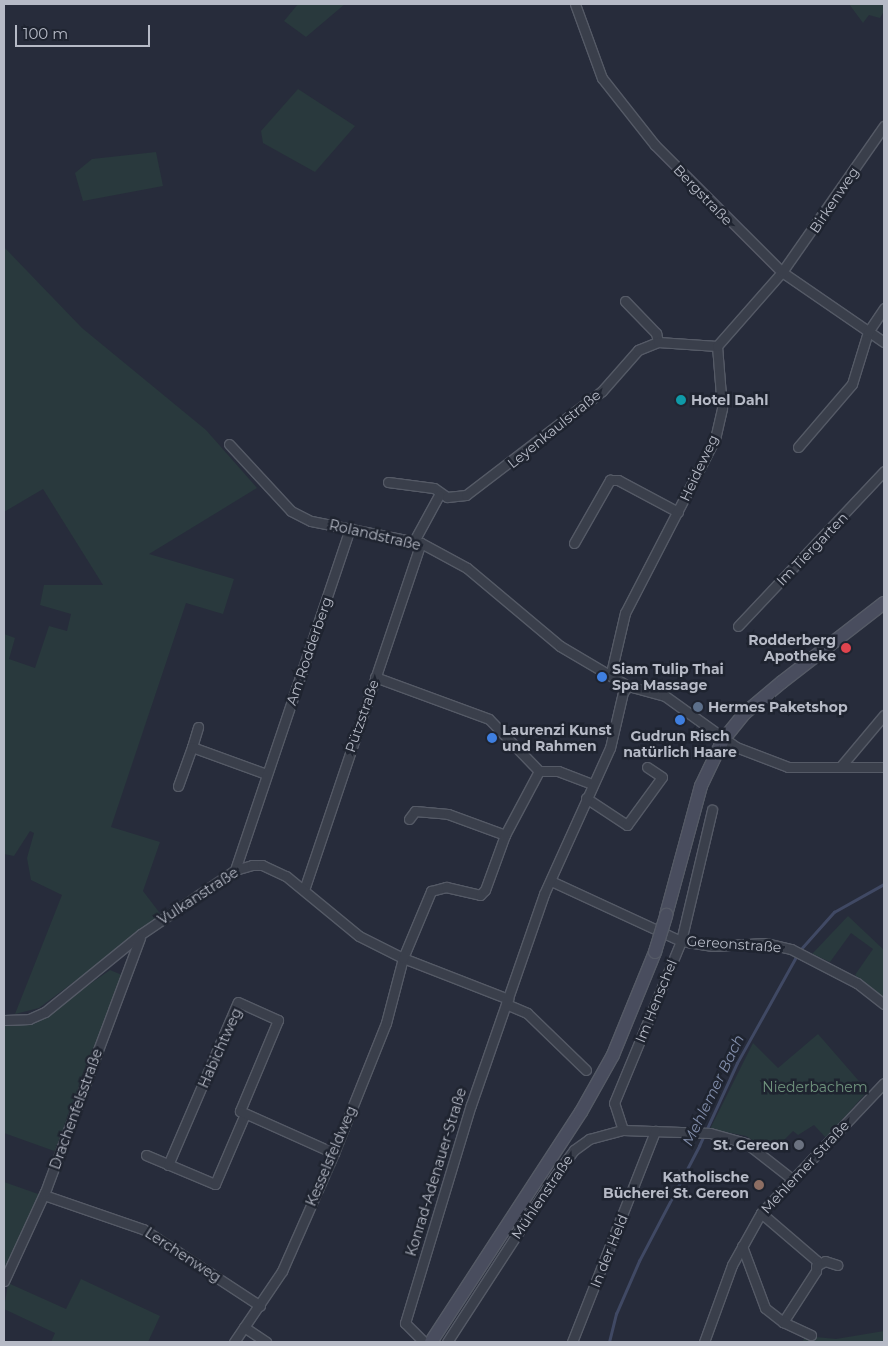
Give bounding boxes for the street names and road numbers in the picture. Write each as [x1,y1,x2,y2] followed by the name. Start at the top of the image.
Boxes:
[670,161,736,229] street label: Bergstraße
[806,164,862,236] street label: Birkenweg
[504,386,604,472] street label: Leyenkaulstraße
[676,432,722,504] street label: Heideweg
[773,509,851,589] street label: Im Tiergarten
[328,516,422,554] street label: Rolandstraße
[283,595,335,707] street label: Am Rodderberg
[342,677,382,755] street label: Pützstraße
[155,864,241,928] street label: Vulkanstraße
[686,932,782,956] street label: Gereonstraße
[632,957,680,1045] street label: Im Henschel
[195,1005,245,1091] street label: Habichtweg
[46,1046,106,1172] street label: Drachenfelsstraße
[402,1086,470,1258] street label: Konrad-Adenauer-Straße
[302,1103,360,1209] street label: Kesselsfeldweg
[757,1117,853,1217] street label: Mehlemer Straße
[508,1152,576,1242] street label: Mühlenstraße
[587,1212,631,1290] street label: In der Held
[142,1224,224,1286] street label: Lerchenweg

